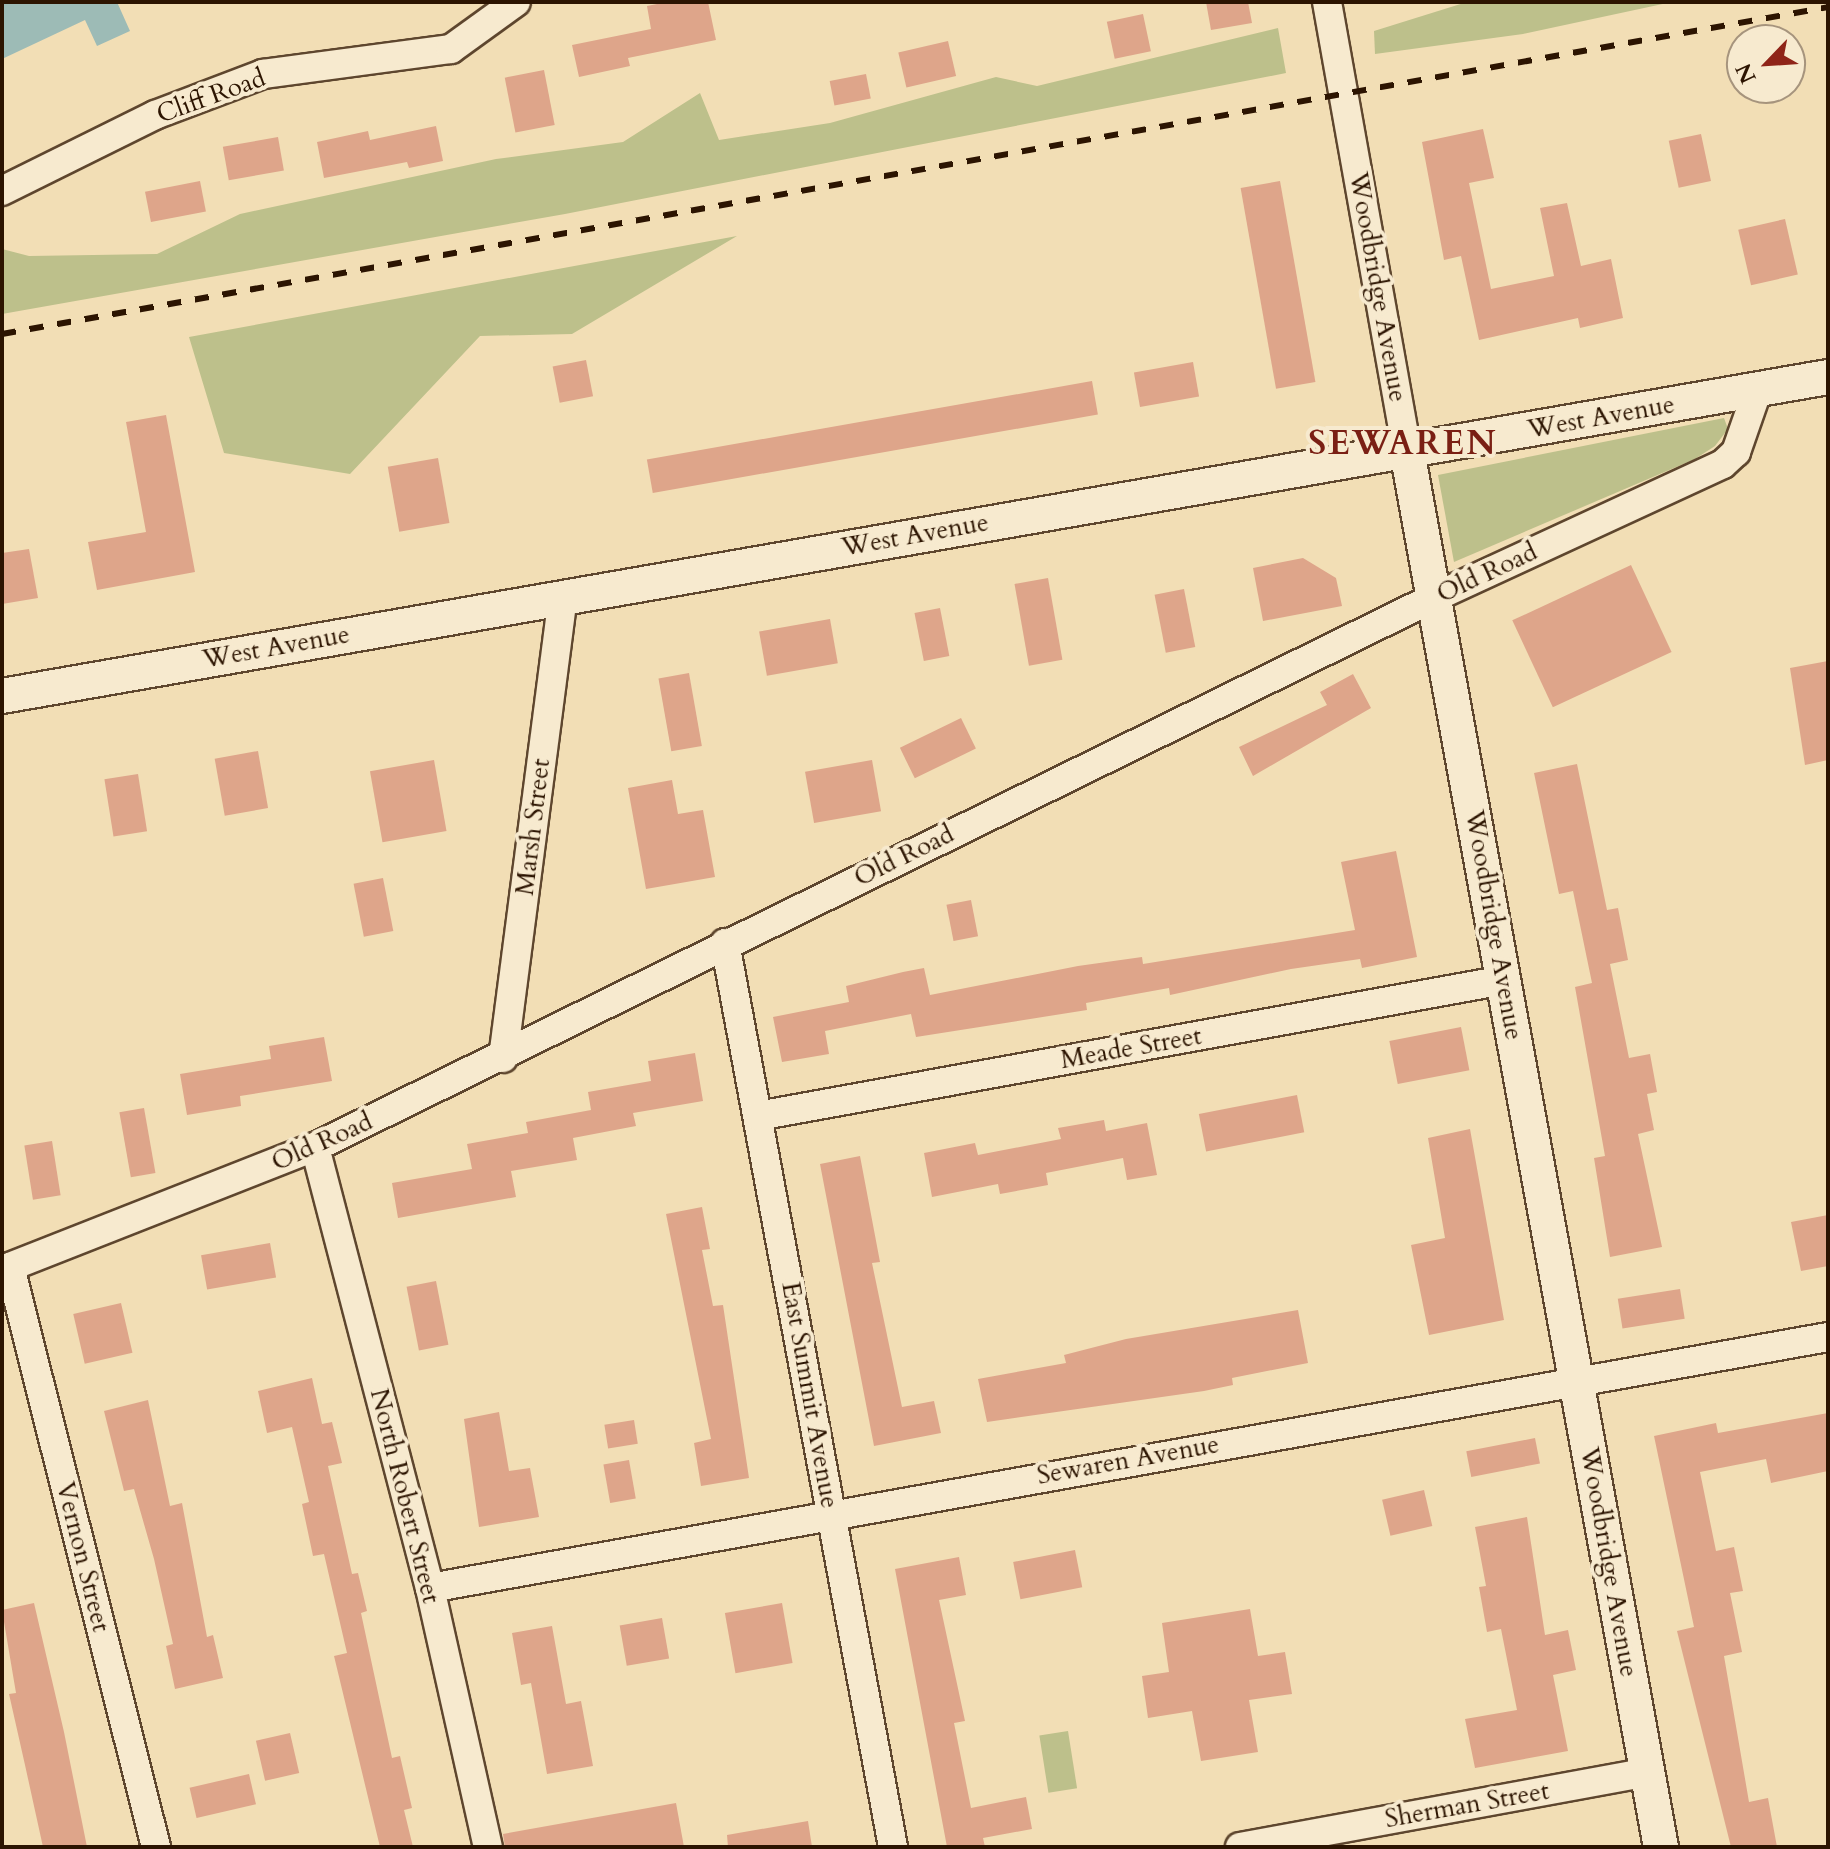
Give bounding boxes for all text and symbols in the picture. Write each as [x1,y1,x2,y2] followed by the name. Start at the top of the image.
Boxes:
[1726,24,1806,104] north arrow
[1728,58,1764,88] text: N
[152,62,270,130] street label: Cliff Road
[1342,170,1414,404] street label: Woodbridge Avenue
[1525,389,1677,445] street label: West Avenue
[1308,424,1498,464] district label: SEWAREN
[839,507,991,563] street label: West Avenue
[1432,536,1542,610] street label: Old Road
[200,619,352,675] street label: West Avenue
[509,757,557,897] street label: Marsh Street
[1458,808,1530,1042] street label: Woodbridge Avenue
[849,819,959,893] street label: Old Road
[1058,1020,1204,1076] street label: Meade Street
[267,1106,377,1178] street label: Old Road
[775,1279,845,1511] street label: East Summit Avenue
[363,1385,447,1607] street label: North Robert Street
[1035,1429,1221,1491] street label: Sewaren Avenue
[1573,1445,1645,1679] street label: Woodbridge Avenue
[49,1479,117,1635] street label: Vernon Street
[1382,1775,1552,1835] street label: Sherman Street

